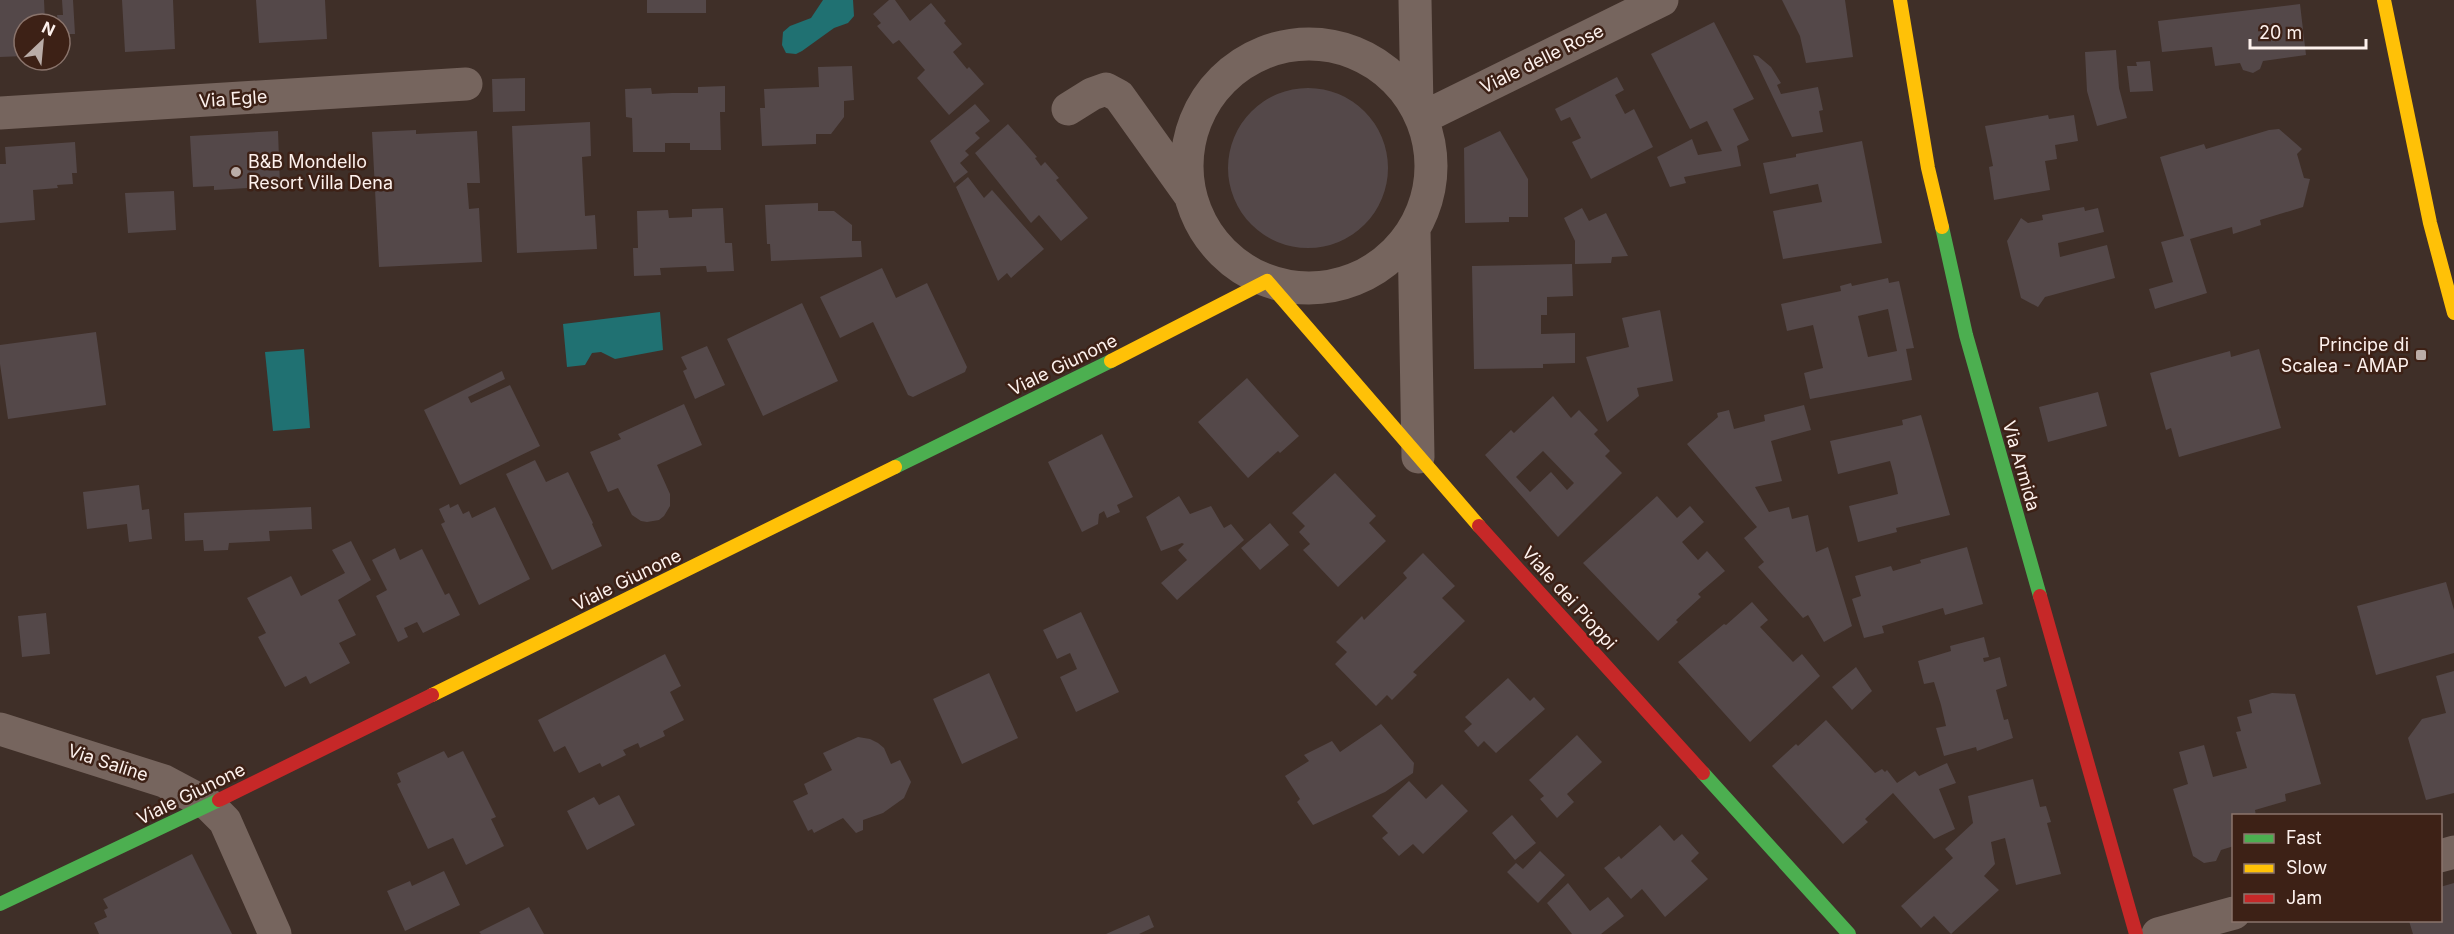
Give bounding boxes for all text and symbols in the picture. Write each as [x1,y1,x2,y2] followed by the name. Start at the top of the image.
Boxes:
[12,12,72,72] north arrow
[2250,12,2366,50] scale bar
[39,17,58,40] text: N
[1477,20,1607,98] street label: Viale delle Rose
[2259,22,2302,43] text: 20 m
[198,86,268,111] street label: Via Egle
[248,151,393,193] place label: B&B Mondello Resort Villa Dena
[229,165,243,179] marker: B&B Mondello Resort Villa Dena
[1005,329,1120,400] street label: Viale Giunone
[2281,334,2409,376] place label: Principe di Scalea - AMAP
[2414,348,2428,362] marker: Principe di Scalea - AMAP
[1999,418,2044,513] street label: Via Armida
[1518,542,1621,653] street label: Viale dei Pioppi
[569,544,684,615] street label: Viale Giunone
[65,740,151,785] street label: Via Saline
[133,758,248,829] street label: Viale Giunone
[2232,814,2442,922] legend
[2286,827,2322,848] text: Fast
[2286,857,2327,878] text: Slow
[2286,887,2322,908] text: Jam

